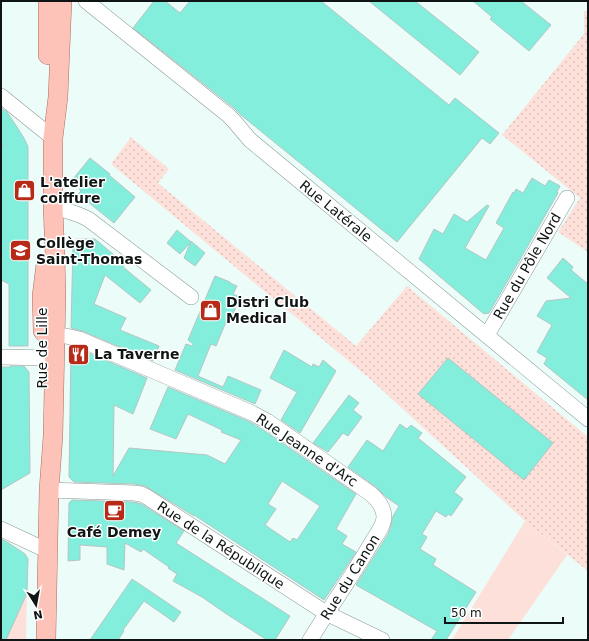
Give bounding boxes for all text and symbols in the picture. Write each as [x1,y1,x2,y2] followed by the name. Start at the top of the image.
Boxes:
[40,174,105,206] place label: L'atelier coiffure
[11,177,37,203] shop icon: L'atelier coiffure
[297,177,375,245] street label: Rue Latérale
[490,210,564,322] street label: Rue du Pôle Nord
[36,235,142,267] place label: Collège Saint-Thomas
[8,238,34,264] school or university icon: Collège Saint-Thomas
[226,294,309,326] place label: Distri Club Medical
[197,297,223,323] shop icon: Distri Club Medical
[34,307,50,389] street label: Rue de Lille
[66,341,92,367] restaurant icon: La Taverne
[94,346,179,362] place label: La Taverne
[253,410,361,490] street label: Rue Jeanne d'Arc
[101,497,127,523] cafe icon: Café Demey
[154,498,288,592] street label: Rue de la République
[67,524,161,540] place label: Café Demey
[317,531,383,623] street label: Rue du Canon
[16,585,56,625] north arrow
[445,599,563,625] scale bar
[451,606,482,620] text: 50 m
[32,607,44,622] text: N

